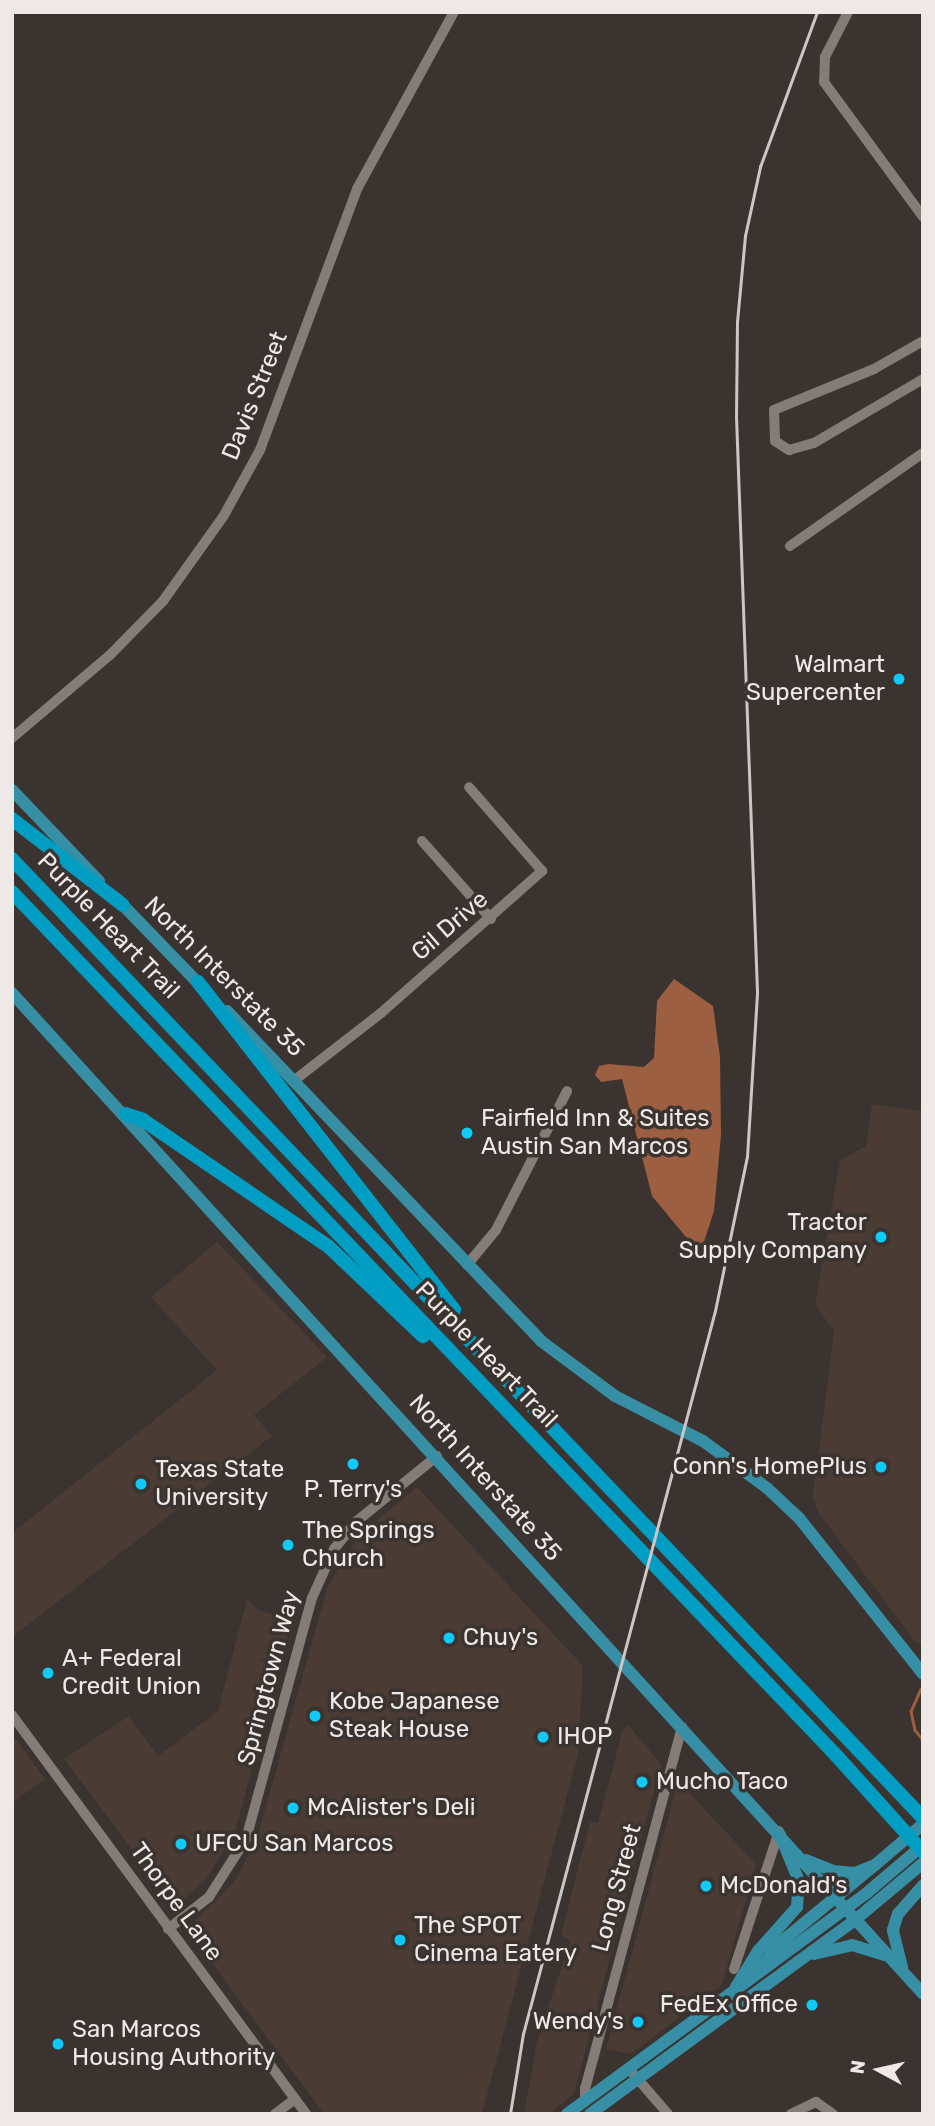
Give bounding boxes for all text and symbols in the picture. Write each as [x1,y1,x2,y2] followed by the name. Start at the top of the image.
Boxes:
[216,327,294,465] street label: Davis Street
[746,651,885,707] place label: Walmart Supercenter
[891,671,907,687] marker: Walmart Supercenter
[31,847,185,1005] street label: Purple Heart Trail
[406,885,494,967] street label: Gil Drive
[138,891,310,1063] street label: North Interstate 35
[481,1105,709,1161] place label: Fairfield Inn & Suites Austin San Marcos
[459,1125,475,1141] marker: Fairfield Inn & Suites Austin San Marcos
[678,1209,867,1265] place label: Tractor Supply Company
[873,1229,889,1245] marker: Tractor Supply Company
[409,1276,563,1434] street label: Purple Heart Trail
[403,1389,567,1567] street label: North Interstate 35
[672,1453,867,1481] place label: Conn's HomePlus
[155,1456,284,1512] place label: Texas State University
[345,1456,361,1472] marker: P. Terry's
[873,1459,889,1475] marker: Conn's HomePlus
[133,1476,149,1492] marker: Texas State University
[303,1476,403,1504] place label: P. Terry's
[302,1517,435,1573] place label: The Springs Church
[280,1537,296,1553] marker: The Springs Church
[232,1587,306,1769] street label: Springtown Way
[463,1624,538,1652] place label: Chuy's
[441,1630,457,1646] marker: Chuy's
[62,1645,201,1701] place label: A+ Federal Credit Union
[40,1665,56,1681] marker: A+ Federal Credit Union
[329,1688,500,1744] place label: Kobe Japanese Steak House
[307,1708,323,1724] marker: Kobe Japanese Steak House
[557,1723,612,1751] place label: IHOP
[535,1729,551,1745] marker: IHOP
[656,1768,789,1796] place label: Mucho Taco
[634,1774,650,1790] marker: Mucho Taco
[307,1794,476,1822] place label: McAlister's Deli
[285,1800,301,1816] marker: McAlister's Deli
[586,1821,648,1955] street label: Long Street
[195,1830,393,1858] place label: UFCU San Marcos
[173,1836,189,1852] marker: UFCU San Marcos
[123,1837,229,1967] street label: Thorpe Lane
[720,1872,847,1900] place label: McDonald's
[698,1878,714,1894] marker: McDonald's
[414,1912,577,1968] place label: The SPOT Cinema Eatery
[392,1932,408,1948] marker: The SPOT Cinema Eatery
[660,1991,798,2019] place label: FedEx Office
[804,1997,820,2013] marker: FedEx Office
[533,2008,624,2036] place label: Wendy's
[630,2014,646,2030] marker: Wendy's
[72,2016,276,2072] place label: San Marcos Housing Authority
[844,2035,914,2105] north arrow
[50,2036,66,2052] marker: San Marcos Housing Authority
[845,2059,870,2075] text: N

